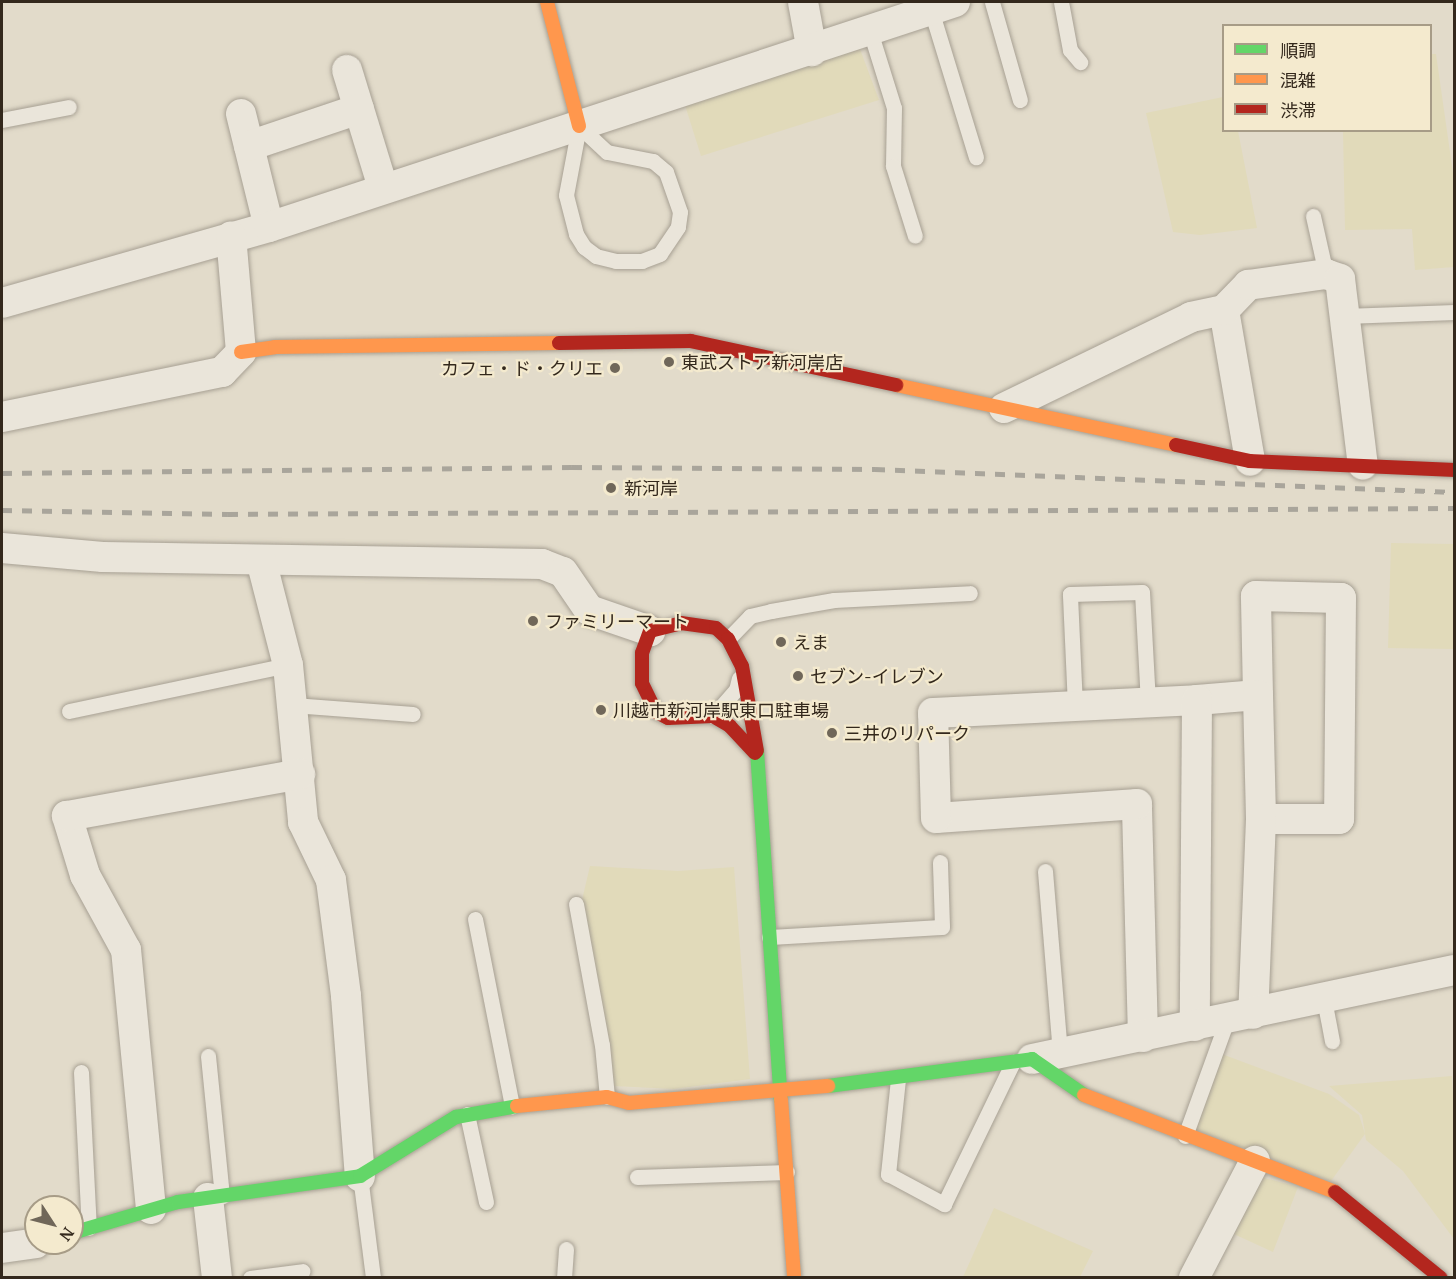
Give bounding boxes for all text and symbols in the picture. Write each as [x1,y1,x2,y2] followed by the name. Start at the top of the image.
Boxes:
[1222,24,1432,132] legend
[1280,38,1316,62] text: 順調
[1280,68,1316,92] text: 混雑
[1280,98,1316,122] text: 渋滞
[681,351,843,373] place label: 東武ストア新河岸店
[662,355,676,369] marker: 東武ストア新河岸店
[441,357,603,379] place label: カフェ・ド・クリエ
[608,361,622,375] marker: カフェ・ド・クリエ
[624,477,678,499] place label: 新河岸
[602,479,620,497] marker: 新河岸
[545,610,689,632] place label: ファミリーマート
[526,614,540,628] marker: ファミリーマート
[793,631,829,653] place label: えま
[774,635,788,649] marker: えま
[810,665,944,687] place label: セブン-イレブン
[791,669,805,683] marker: セブン-イレブン
[613,699,829,721] place label: 川越市新河岸駅東口駐車場
[594,703,608,717] marker: 川越市新河岸駅東口駐車場
[844,722,970,744] place label: 三井のリパーク
[825,726,839,740] marker: 三井のリパーク
[24,1195,84,1255] north arrow
[54,1223,79,1246] text: N

